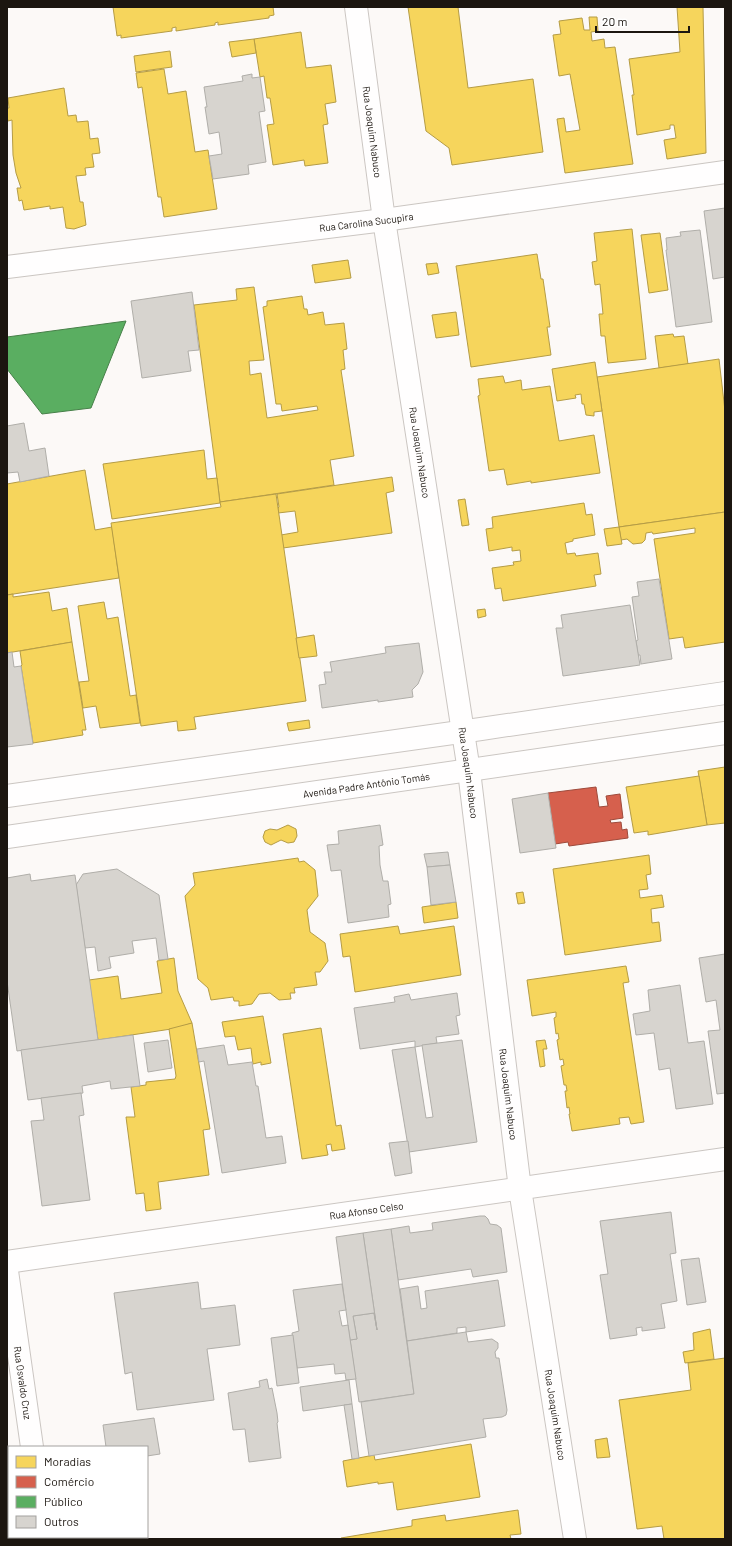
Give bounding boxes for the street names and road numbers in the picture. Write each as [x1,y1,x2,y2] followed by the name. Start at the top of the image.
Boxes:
[360,85,384,178] street label: Rua Joaquim Nabuco
[318,210,414,234] street label: Rua Carolina Sucupira
[407,406,433,499] street label: Rua Joaquim Nabuco
[456,726,481,819] street label: Rua Joaquim Nabuco
[302,770,431,800] street label: Avenida Padre Antônio Tomás
[497,1048,520,1141] street label: Rua Joaquim Nabuco
[328,1199,404,1222] street label: Rua Afonso Celso
[12,1345,34,1421] street label: Rua Osvaldo Cruz
[542,1368,569,1461] street label: Rua Joaquim Nabuco

